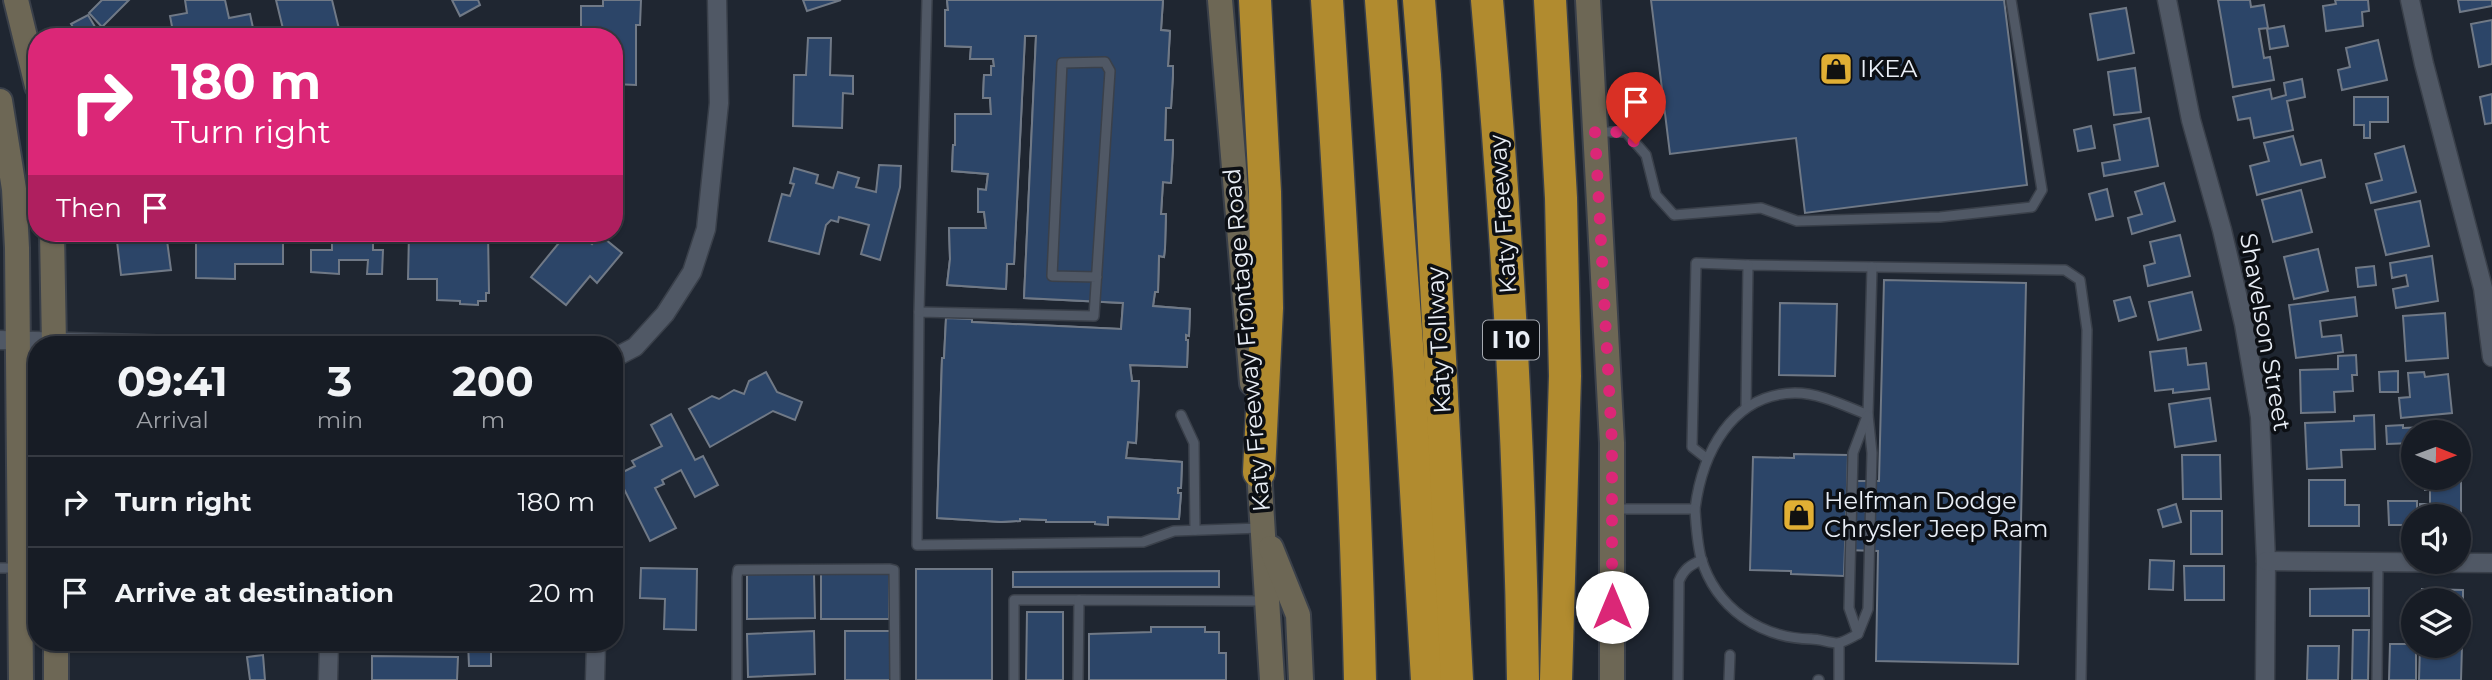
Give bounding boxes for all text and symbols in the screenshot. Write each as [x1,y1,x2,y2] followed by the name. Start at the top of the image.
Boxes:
[1817,50,1855,88] shop icon: IKEA
[171,52,321,111] text: 180 m
[1860,54,1918,83] place label: IKEA
[56,56,147,147] icon: right
[1606,72,1666,144] pin
[1617,83,1655,121] icon: arrive
[171,112,331,151] text: Turn right
[1482,133,1523,295] street label: Katy Freeway
[1217,167,1276,513] street label: Katy Freeway Frontage Road
[136,189,174,227] icon: arrive
[56,192,122,224] text: Then
[2234,231,2297,433] street label: Shavelson Street
[1420,266,1457,414] street label: Katy Tollway
[1483,320,1539,360] road number: I 10
[117,355,228,407] text: 09:41
[327,355,352,407] text: 3
[452,355,534,407] text: 200
[136,406,209,434] text: Arrival
[317,406,363,434] text: min
[481,406,505,434] text: m
[2401,420,2471,490] north arrow
[2401,420,2471,658] map controls
[56,483,94,521] icon: right
[115,486,251,518] text: Turn right
[517,486,595,518] text: 180 m
[1824,486,2049,543] place label: Helfman Dodge Chrysler Jeep Ram
[1780,496,1818,534] shop icon: Helfman Dodge Chrysler Jeep Ram
[2401,504,2471,574] button: sound
[1575,570,1649,644] position arrow
[56,574,94,612] icon: arrive
[115,577,394,609] text: Arrive at destination
[529,577,595,609] text: 20 m
[2401,588,2471,658] button: layers

